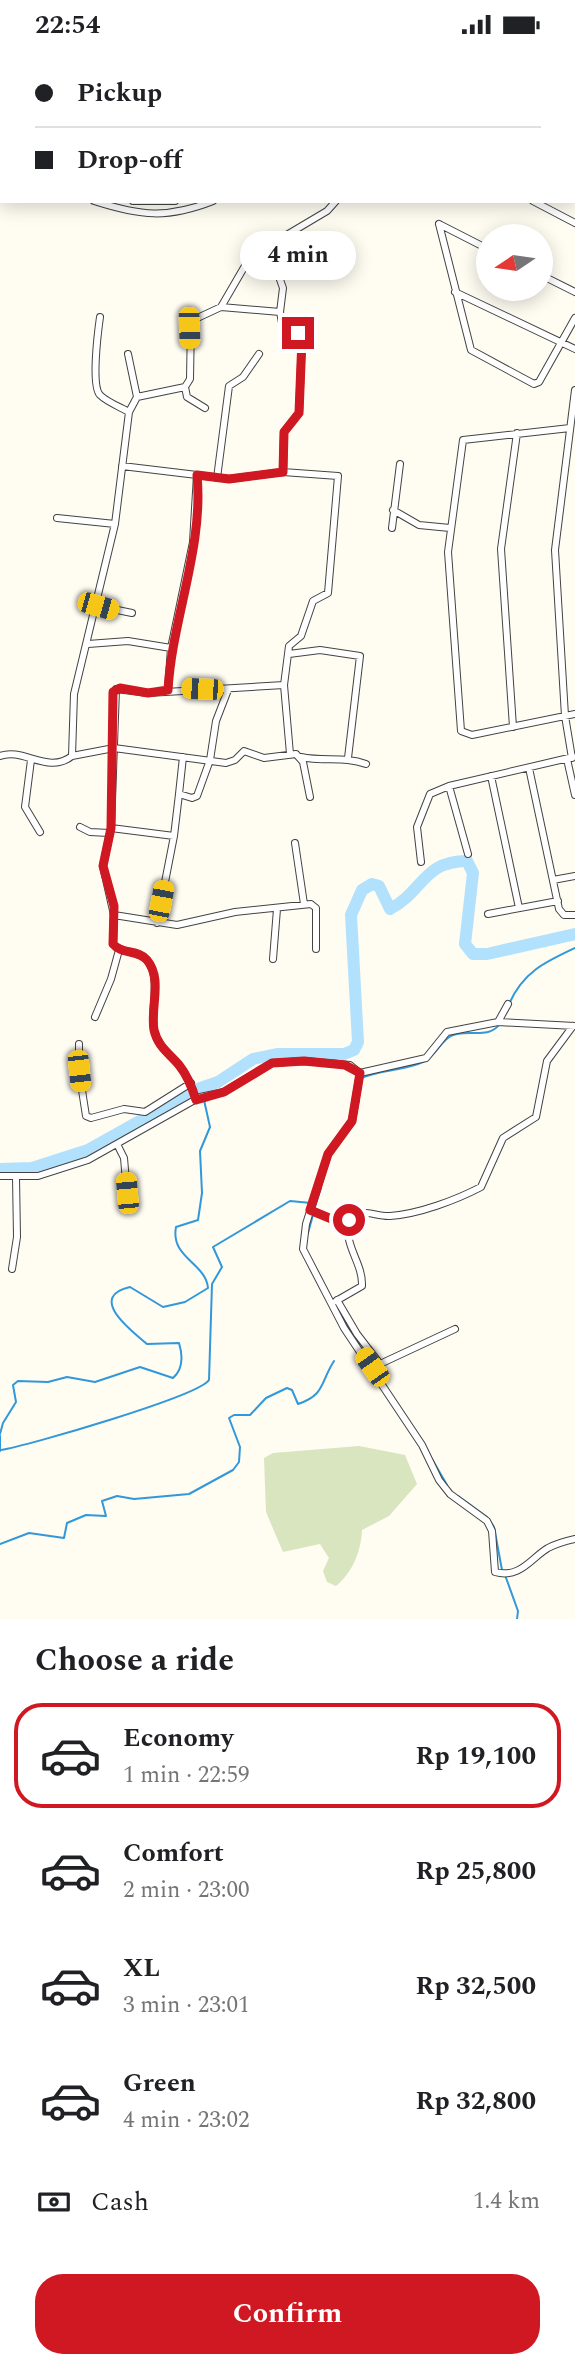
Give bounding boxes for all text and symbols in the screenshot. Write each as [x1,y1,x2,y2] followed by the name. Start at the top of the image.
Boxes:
[35,5,100,45] text: 22:54
[77,73,162,113] text: Pickup
[77,140,182,180] text: Drop-off
[476,224,553,301] north arrow
[476,224,553,301] map controls
[240,231,356,281] callout: 4 min
[267,238,329,273] text: 4 min
[178,307,201,349] car
[282,317,314,349] route end
[75,590,122,622] car
[181,678,224,700] car
[147,878,176,924] car
[67,1049,92,1093] car
[115,1171,140,1215] car
[333,1204,365,1236] route start
[352,1344,393,1390] car
[35,1636,234,1685] text: Choose a ride
[123,1718,233,1758] text: Economy
[39,1724,102,1787] icon: car
[415,1736,536,1776] text: Rp 19,100
[123,1758,250,1793] text: 1 min · 22:59
[123,1833,224,1873] text: Comfort
[39,1839,102,1902] icon: car
[415,1851,536,1891] text: Rp 25,800
[123,1873,250,1908] text: 2 min · 23:00
[123,1948,160,1988] text: XL
[39,1954,102,2017] icon: car
[415,1966,536,2006] text: Rp 32,500
[123,1988,250,2023] text: 3 min · 23:01
[123,2063,196,2103] text: Green
[39,2069,102,2132] icon: car
[415,2081,536,2121] text: Rp 32,800
[123,2103,250,2138] text: 4 min · 23:02
[91,2182,149,2222] text: Cash
[35,2183,73,2221] icon: cash
[473,2184,540,2219] text: 1.4 km
[35,2274,540,2354] button: Confirm

